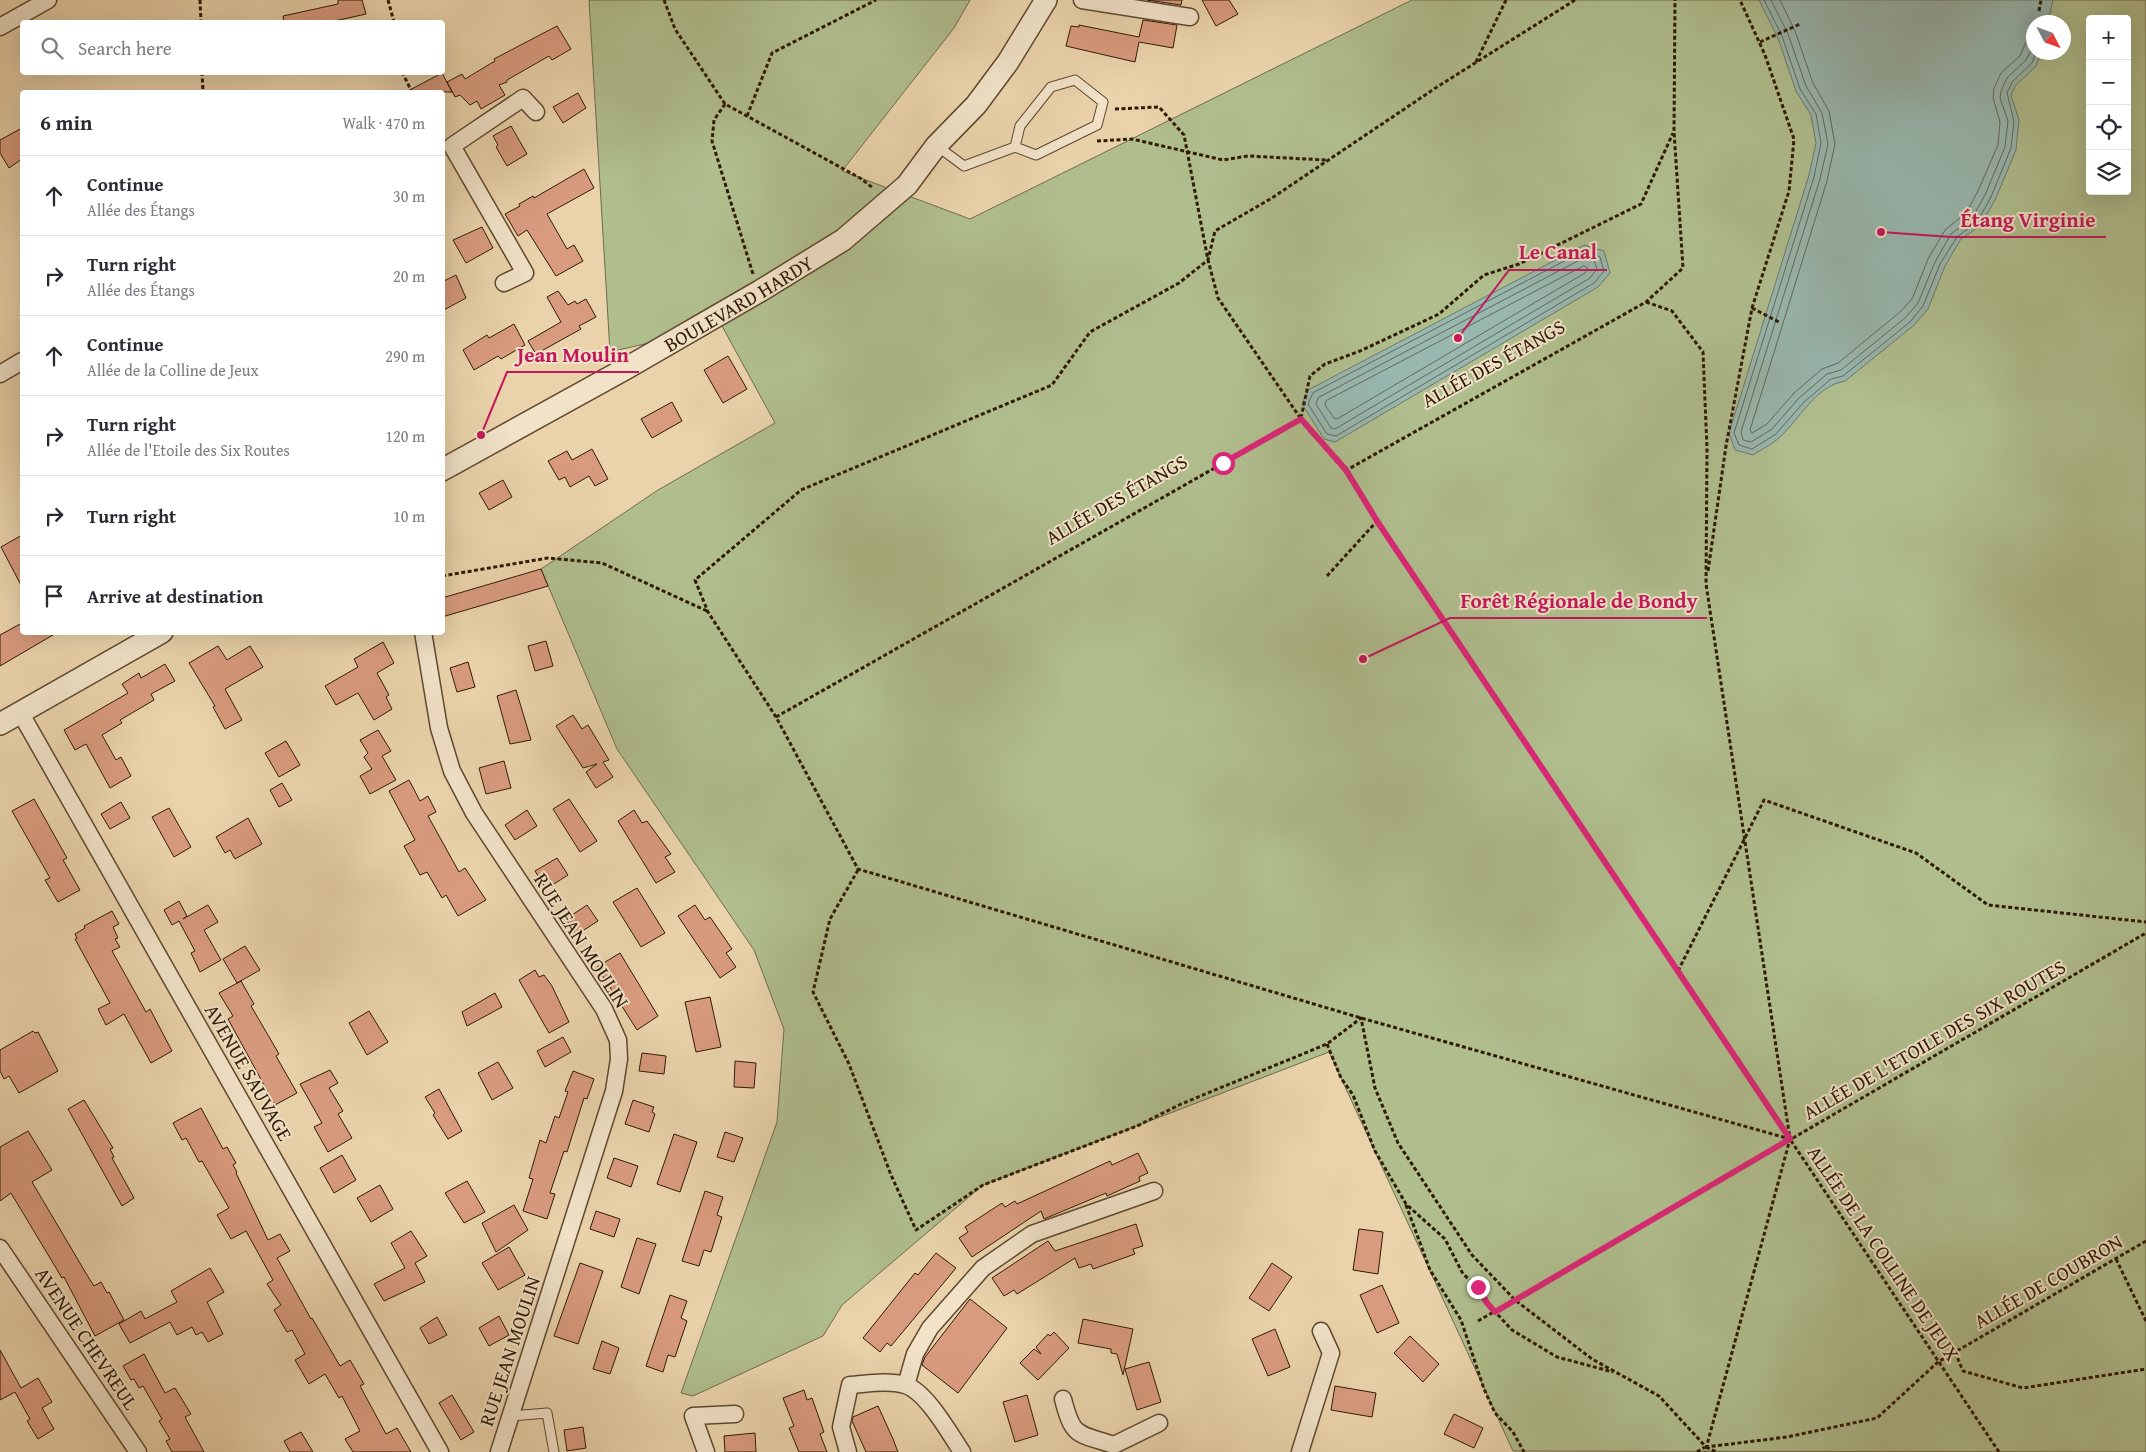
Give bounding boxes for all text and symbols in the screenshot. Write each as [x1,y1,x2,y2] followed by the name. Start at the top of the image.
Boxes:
[2026,15,2071,60] north arrow
[2086,15,2131,195] map controls
[2086,15,2131,60] button: +
[20,20,445,75] search box
[38,34,66,62] icon: search
[78,34,172,62] text: Search here
[2086,60,2131,105] button: −
[2086,105,2131,150] button: locate
[40,107,92,138] text: 6 min
[342,111,425,135] text: Walk · 470 m
[2086,150,2131,195] button: layers
[87,170,164,198] text: Continue
[40,182,68,210] icon: ahead
[393,184,425,208] text: 30 m
[87,198,195,222] text: Allée des Étangs
[1951,201,2106,237] callout: Étang Virginie
[1960,204,2096,235] text: Étang Virginie
[1509,234,1607,270] callout: Le Canal
[1519,236,1598,267] text: Le Canal
[658,248,818,358] street label: BOULEVARD HARDY
[87,250,176,278] text: Turn right
[40,262,68,290] icon: right
[393,264,425,288] text: 20 m
[87,278,195,302] text: Allée des Étangs
[1416,312,1570,414] street label: ALLÉE DES ÉTANGS
[87,330,164,358] text: Continue
[507,336,639,372] callout: Jean Moulin
[514,339,630,370] text: Jean Moulin
[40,342,68,370] icon: ahead
[385,344,425,368] text: 290 m
[87,358,259,382] text: Allée de la Colline de Jeux
[87,410,176,438] text: Turn right
[40,422,68,450] icon: right
[385,424,425,448] text: 120 m
[87,438,290,462] text: Allée de l'Etoile des Six Routes
[1040,447,1192,551] street label: ALLÉE DES ÉTANGS
[1212,452,1235,475] route start
[40,502,68,530] icon: right
[87,502,176,530] text: Turn right
[393,504,425,528] text: 10 m
[40,582,68,610] icon: arrive
[87,582,263,610] text: Arrive at destination
[1450,582,1707,618] callout: Forêt Régionale de Bondy
[1461,585,1698,616] text: Forêt Régionale de Bondy
[527,867,637,1013] street label: RUE JEAN MOULIN
[1797,952,2071,1126] street label: ALLÉE DE L'ETOILE DES SIX ROUTES
[198,998,300,1146] street label: AVENUE SAUVAGE
[1801,1140,1967,1367] street label: ALLÉE DE LA COLLINE DE JEUX
[1968,1227,2128,1335] street label: ALLÉE DE COUBRON
[28,1261,146,1415] street label: AVENUE CHEVREUL
[471,1272,547,1430] street label: RUE JEAN MOULIN
[1467,1276,1490,1299] route end

